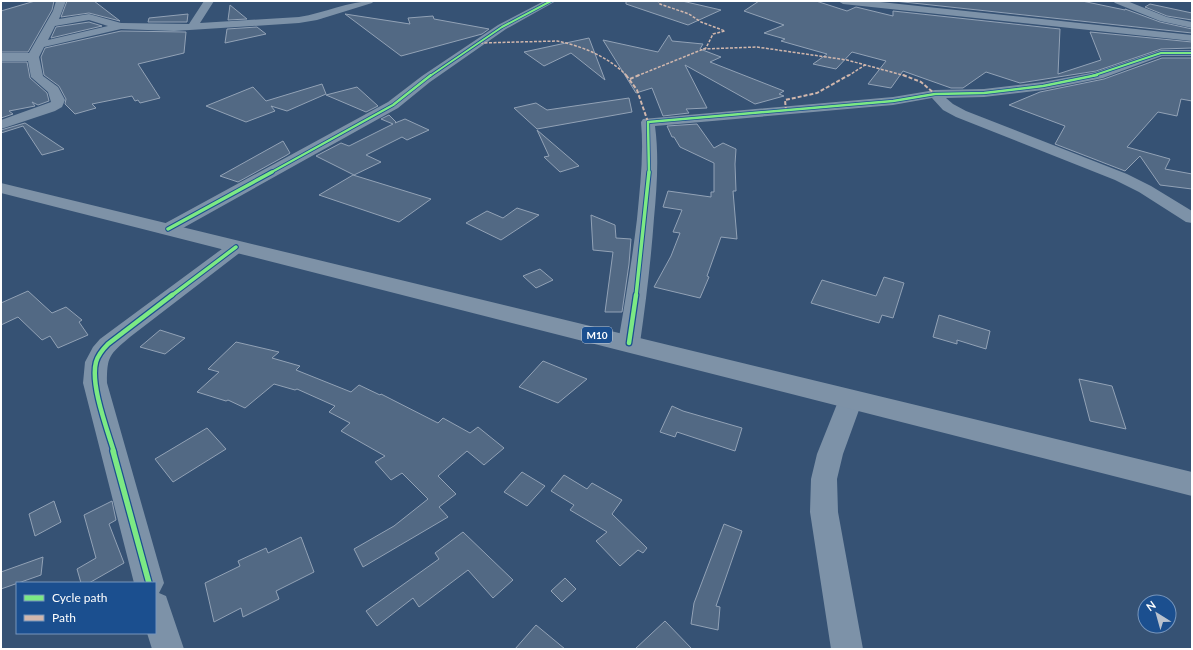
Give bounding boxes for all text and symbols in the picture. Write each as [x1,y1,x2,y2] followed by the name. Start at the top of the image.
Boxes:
[582,327,612,343] road number: M10
[16,582,156,634] legend
[52,590,107,605] text: Cycle path
[1137,594,1177,634] north arrow
[1143,598,1158,613] text: N
[52,610,76,625] text: Path

